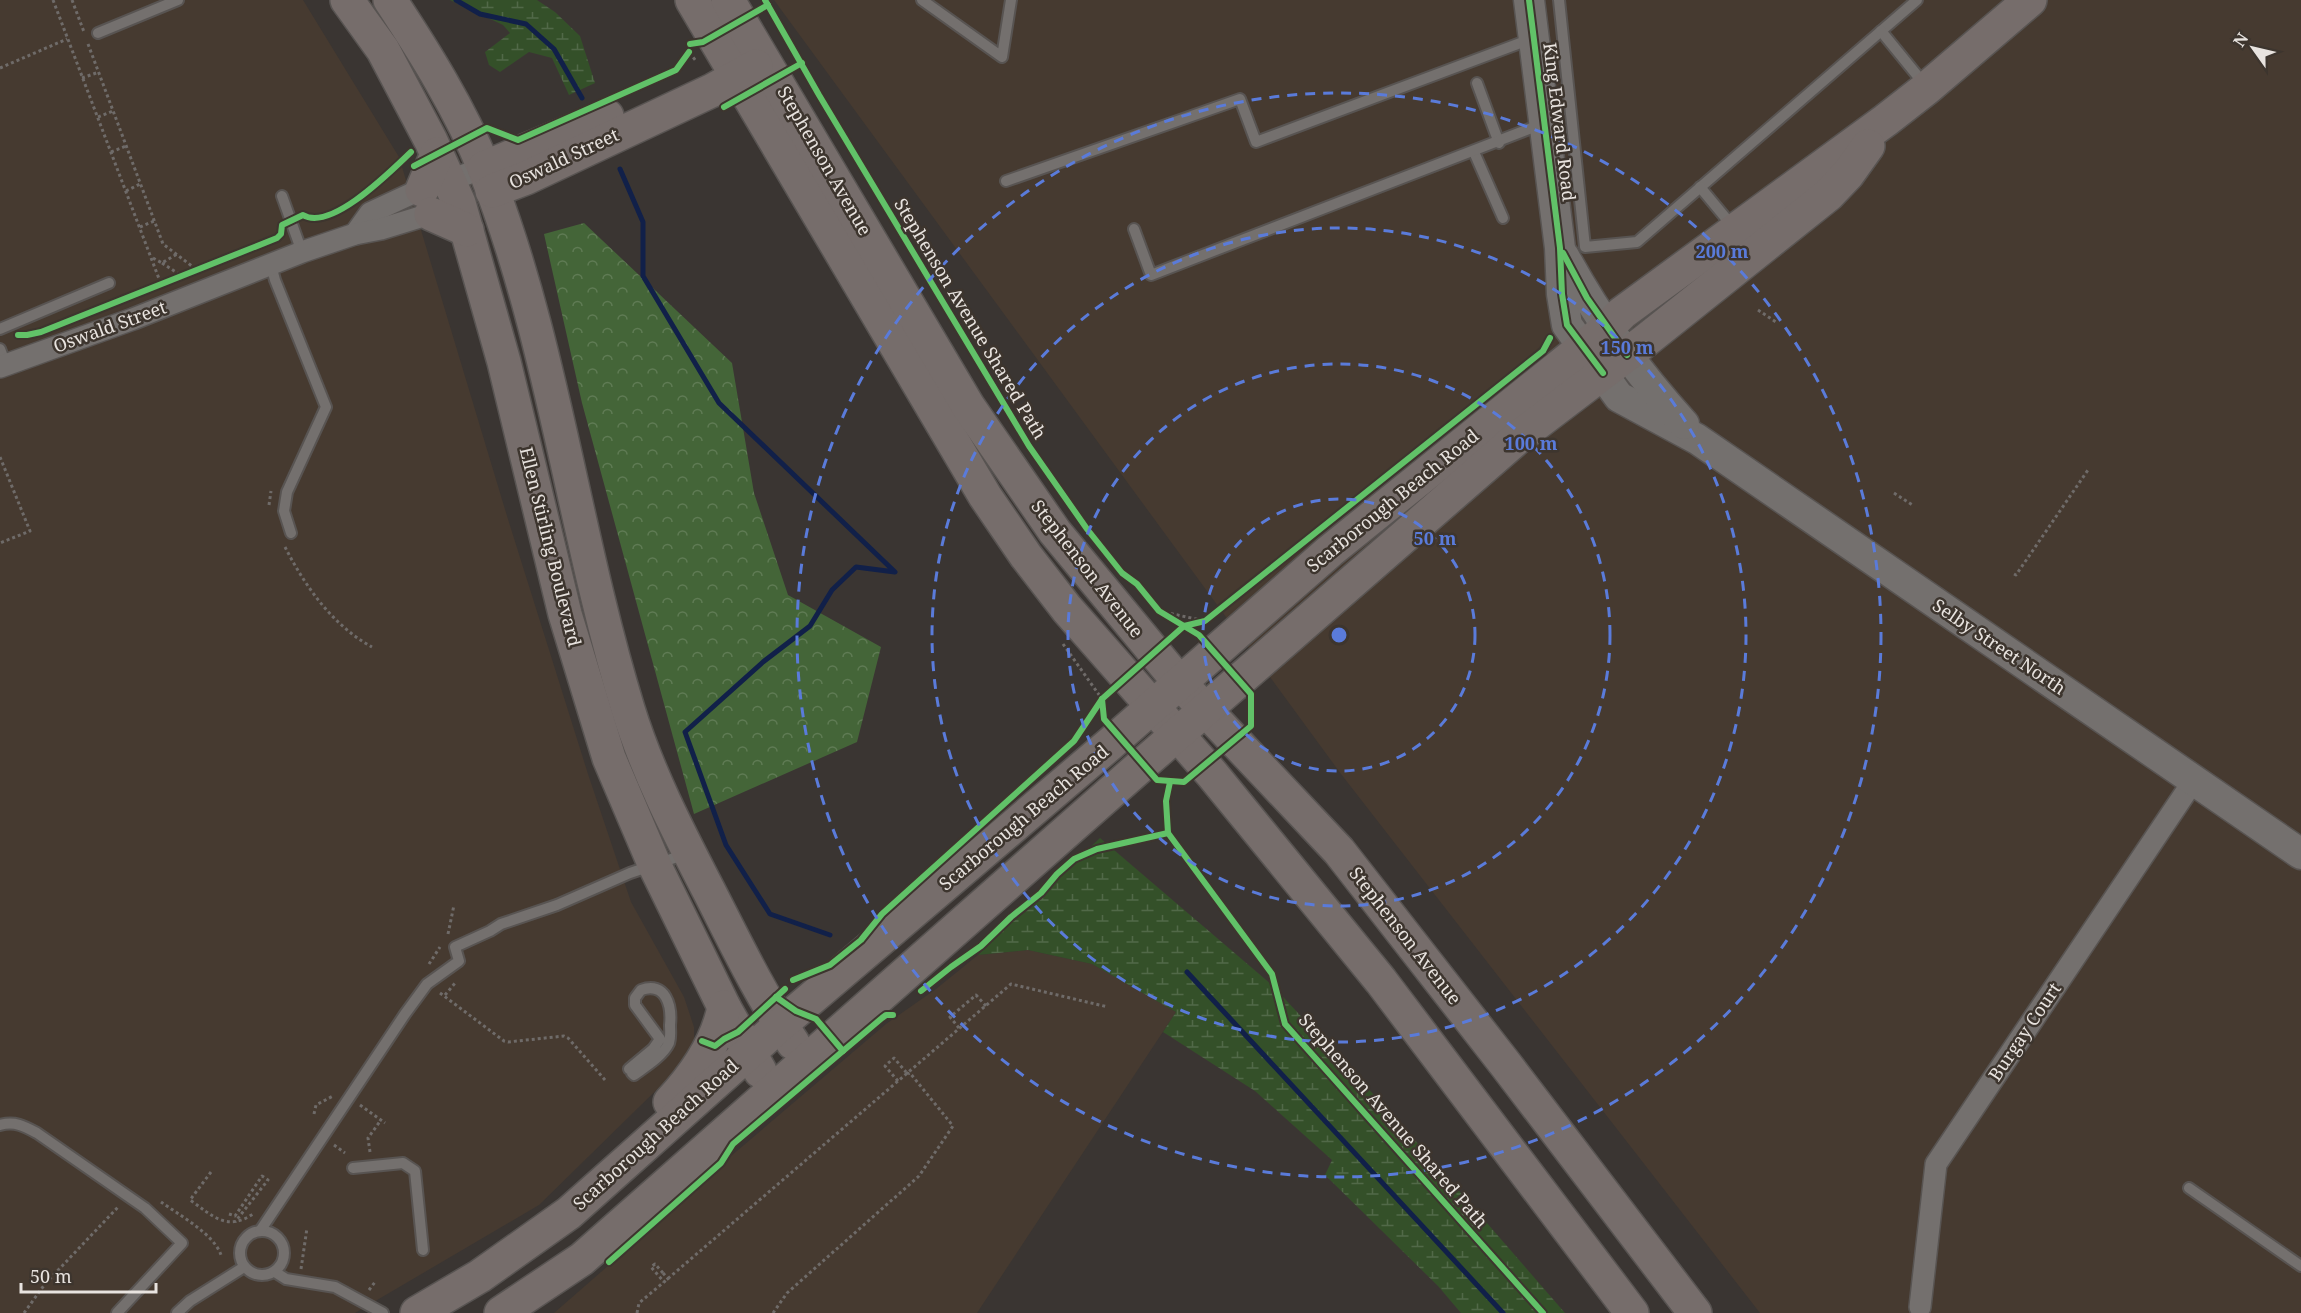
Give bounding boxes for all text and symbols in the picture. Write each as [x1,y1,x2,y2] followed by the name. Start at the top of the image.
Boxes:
[2223,18,2283,78] north arrow
[2228,28,2253,51] text: N
[1538,41,1582,203] street label: King Edward Road
[772,81,877,240] street label: Stephenson Avenue
[505,122,622,194] street label: Oswald Street
[889,193,1053,443] street label: Stephenson Avenue Shared Path
[1696,239,1749,263] text: 200 m
[50,294,170,358] street label: Oswald Street
[1601,335,1654,359] text: 150 m
[1301,423,1483,577] street label: Scarborough Beach Road
[1505,431,1558,455] text: 100 m
[515,444,587,649] street label: Ellen Stirling Boulevard
[1026,495,1149,642] street label: Stephenson Avenue
[1414,526,1457,550] text: 50 m
[1928,593,2071,700] street label: Selby Street North
[1329,625,1349,645] centre of rings
[933,739,1113,895] street label: Scarborough Beach Road
[1344,862,1467,1009] street label: Stephenson Avenue
[1982,978,2066,1085] street label: Burgay Court
[1294,1008,1494,1233] street label: Stephenson Avenue Shared Path
[568,1054,743,1215] street label: Scarborough Beach Road
[21,1256,156,1294] scale bar
[30,1264,72,1288] text: 50 m

